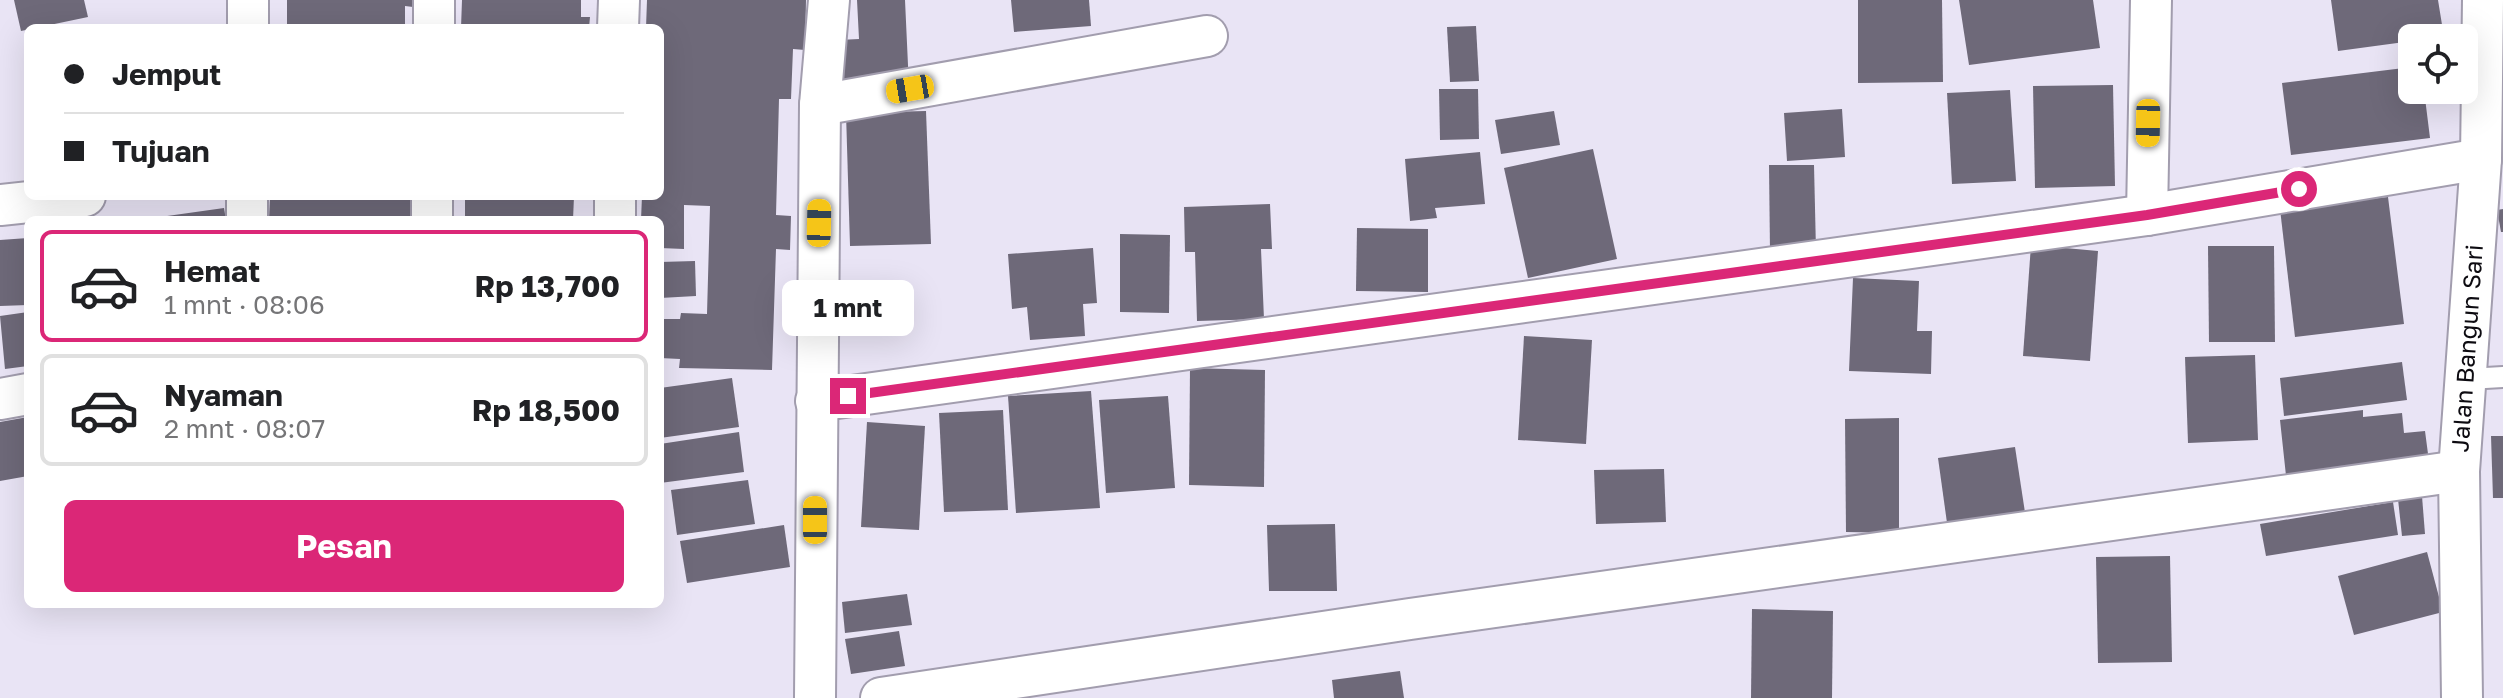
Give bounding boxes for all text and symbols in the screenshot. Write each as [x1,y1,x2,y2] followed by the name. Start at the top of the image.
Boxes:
[2398,24,2478,104] map controls
[2398,24,2478,104] button: locate
[112,56,221,92] text: Jemput
[884,73,936,105] car
[2136,99,2160,147] car
[112,133,210,169] text: Tujuan
[2281,171,2317,207] route start
[807,199,831,247] car
[2444,243,2488,453] street label: Jalan Bangun Sari
[68,250,140,322] icon: car
[164,253,260,289] text: Hemat
[475,268,620,304] text: Rp 13,700
[782,280,914,336] callout: 1 mnt
[164,289,325,320] text: 1 mnt · 08:06
[814,292,882,323] text: 1 mnt
[68,374,140,446] icon: car
[164,377,283,413] text: Nyaman
[830,378,866,414] route end
[472,392,620,428] text: Rp 18,500
[164,413,325,444] text: 2 mnt · 08:07
[803,496,827,544] car
[64,500,624,592] button: Pesan

